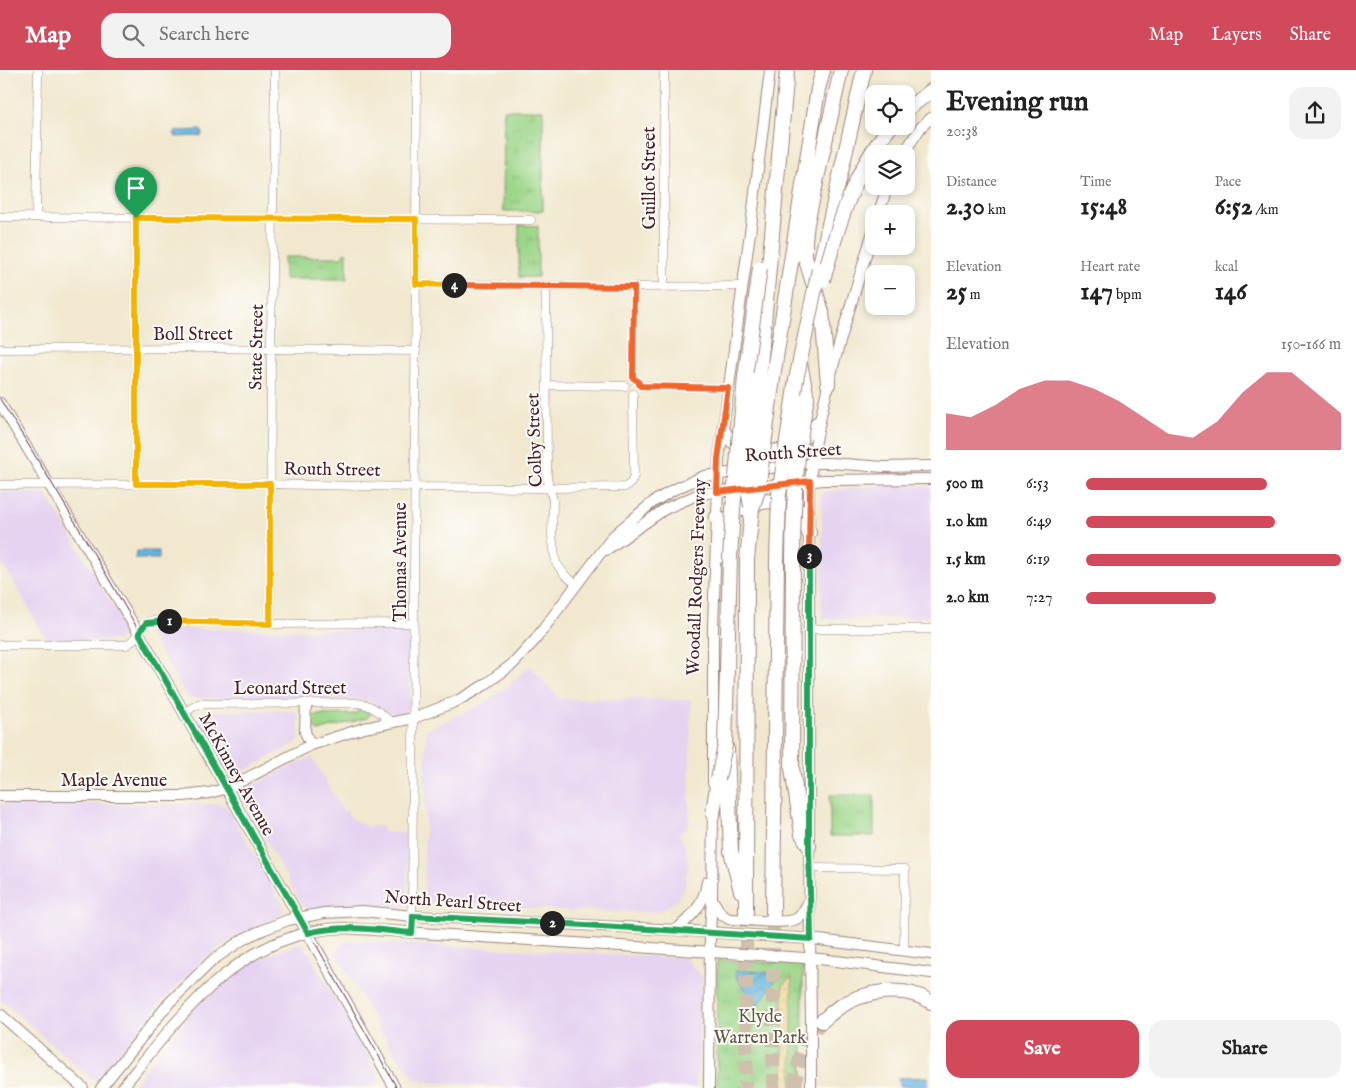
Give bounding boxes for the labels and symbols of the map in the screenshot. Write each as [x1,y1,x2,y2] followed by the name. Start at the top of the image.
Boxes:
[639,127,662,229] street label: Guillot Street
[115,167,157,218] pin
[442,272,466,298] pin: 4
[245,304,270,390] street label: State Street
[153,324,233,347] street label: Boll Street
[522,392,549,488] street label: Colby Street
[744,439,842,468] street label: Routh Street
[283,458,381,483] street label: Routh Street
[683,478,712,676] street label: Woodall Rodgers Freeway
[390,502,413,622] street label: Thomas Avenue
[796,544,822,568] pin: 3
[156,608,182,634] pin: 1
[233,678,347,701] street label: Leonard Street
[192,709,279,840] street label: McKinney Avenue
[61,770,167,793] street label: Maple Avenue
[384,886,522,919] street label: North Pearl Street
[540,910,564,936] pin: 2
[713,1006,807,1050] park label: Klyde Warren Park

